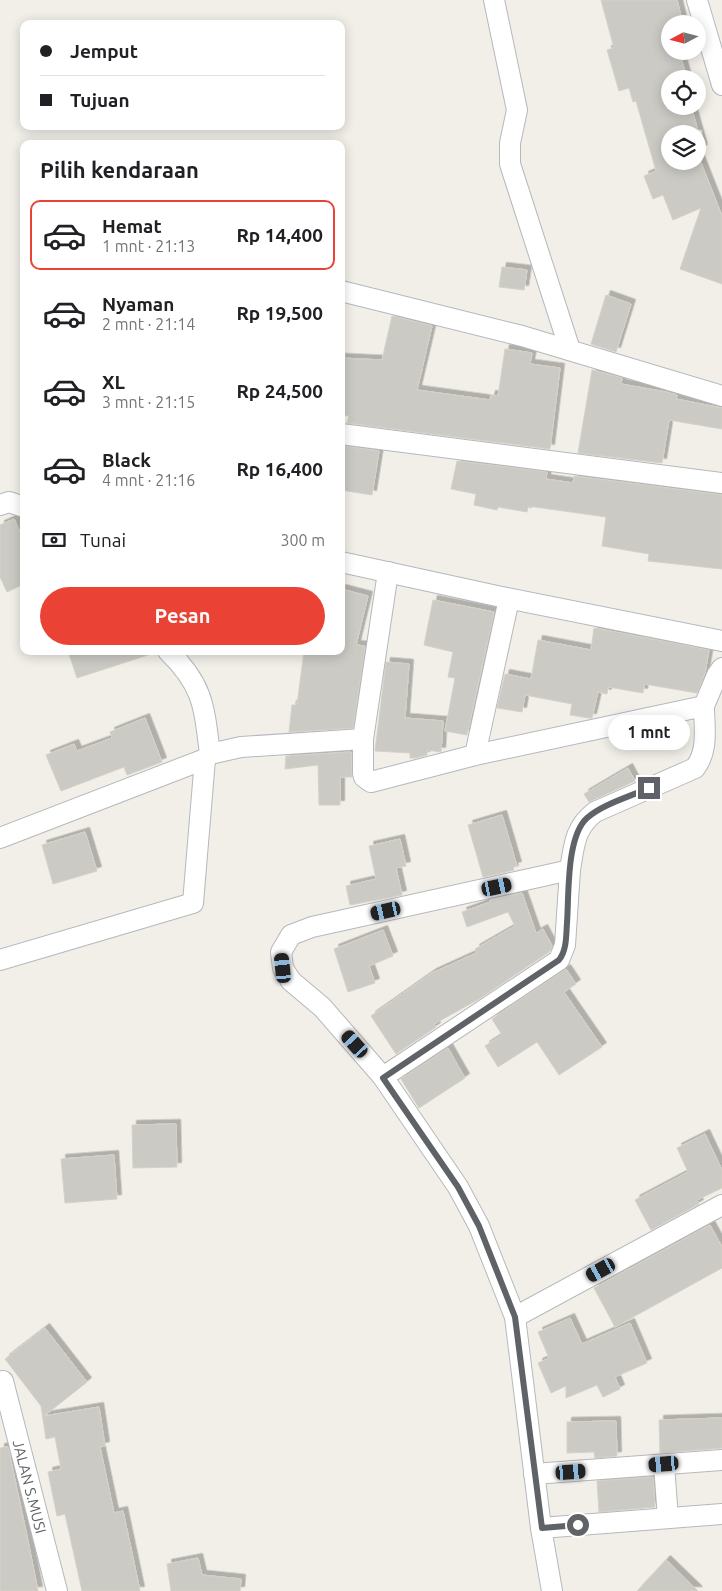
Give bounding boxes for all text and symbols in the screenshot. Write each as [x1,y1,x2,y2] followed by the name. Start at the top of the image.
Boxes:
[661,15,706,60] north arrow
[661,15,706,170] map controls
[70,40,138,62] text: Jemput
[661,70,706,115] button: locate
[70,89,130,111] text: Tujuan
[661,125,706,170] button: layers
[40,157,199,182] text: Pilih kendaraan
[42,213,87,258] icon: car
[102,215,162,237] text: Hemat
[236,224,323,246] text: Rp 14,400
[102,237,195,255] text: 1 mnt · 21:13
[42,291,87,336] icon: car
[102,293,174,315] text: Nyaman
[236,302,323,324] text: Rp 19,500
[102,315,195,333] text: 2 mnt · 21:14
[42,369,87,414] icon: car
[102,371,125,393] text: XL
[236,380,323,402] text: Rp 24,500
[102,393,195,411] text: 3 mnt · 21:15
[42,447,87,492] icon: car
[102,449,151,471] text: Black
[236,458,323,480] text: Rp 16,400
[102,471,195,489] text: 4 mnt · 21:16
[40,526,68,554] icon: cash
[80,529,126,551] text: Tunai
[280,531,325,549] text: 300 m
[40,587,325,645] button: Pesan
[608,716,690,750] callout: 1 mnt
[628,723,670,741] text: 1 mnt
[638,777,660,799] route end
[480,877,513,897] car
[369,900,402,922] car
[273,952,292,984] car
[339,1028,370,1060] car
[584,1256,617,1284] car
[10,1438,50,1535] street label: JALAN S.MUSI
[648,1455,679,1473] car
[555,1463,586,1481] car
[567,1514,589,1536] route start

